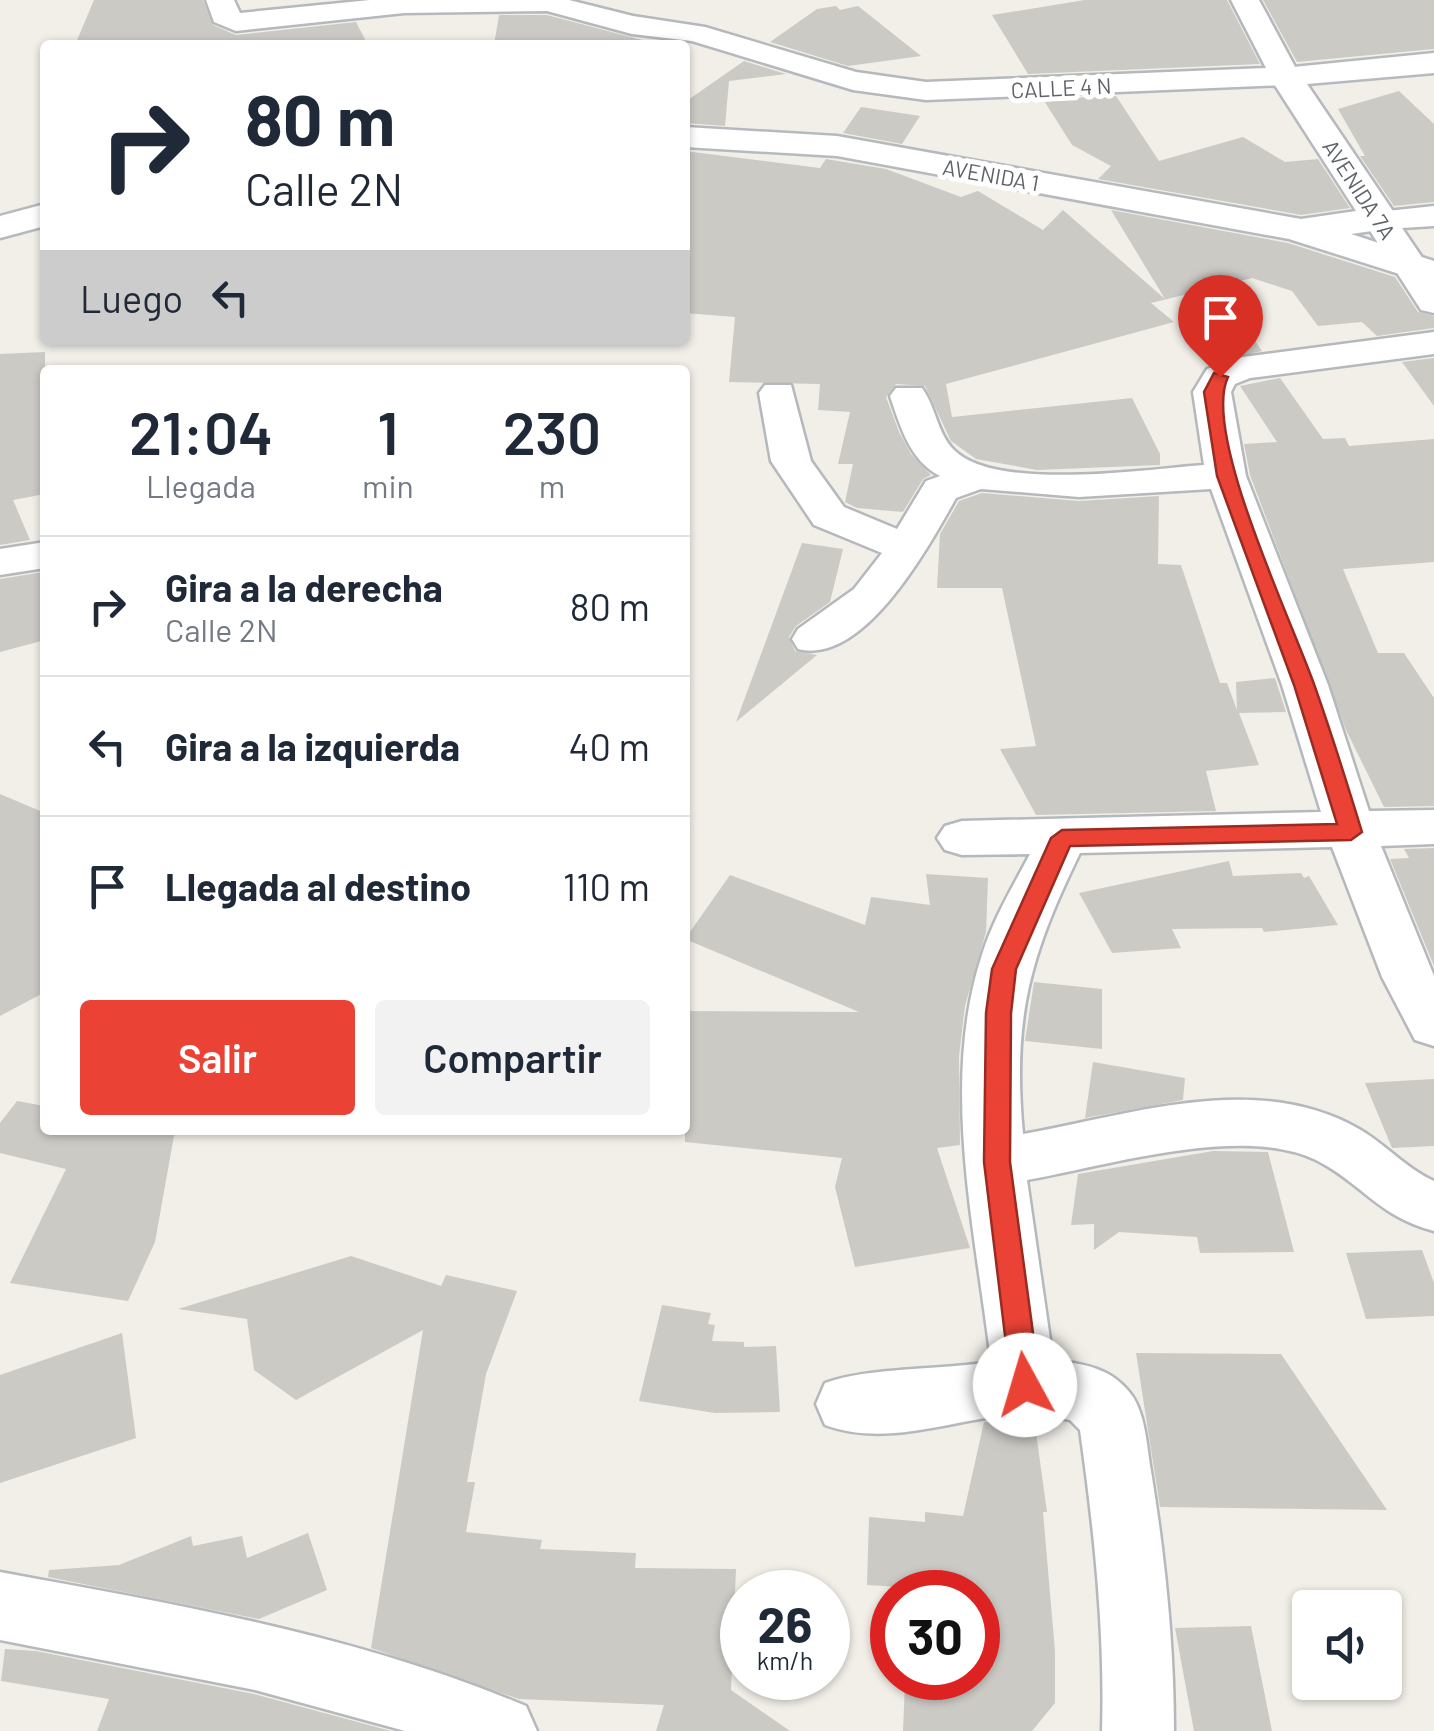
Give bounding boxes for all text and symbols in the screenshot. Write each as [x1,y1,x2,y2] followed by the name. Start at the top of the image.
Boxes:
[1010,71,1112,103] street label: CALLE 4 N
[245,76,395,160] text: 80 m
[80,80,210,210] icon: right
[1318,134,1402,244] street label: AVENIDA 7A
[941,153,1041,195] street label: AVENIDA 1
[245,161,403,215] text: Calle 2N
[203,270,258,325] icon: left
[80,275,183,321] text: Luego
[1178,275,1263,378] pin
[1193,290,1248,345] icon: arrive
[129,395,273,467] text: 21:04
[377,395,399,467] text: 1
[503,395,601,467] text: 230
[146,466,256,504] text: Llegada
[362,466,414,504] text: min
[539,466,565,504] text: m
[165,564,443,610] text: Gira a la derecha
[80,579,135,634] icon: right
[570,583,650,629] text: 80 m
[165,610,278,648] text: Calle 2N
[80,719,135,774] icon: left
[165,723,460,769] text: Gira a la izquierda
[569,723,650,769] text: 40 m
[80,859,135,914] icon: arrive
[165,863,471,909] text: Llegada al destino
[563,863,650,909] text: 110 m
[80,1000,355,1115] button: Salir
[375,1000,650,1115] button: Compartir
[973,1333,1077,1437] position arrow
[870,1570,1000,1700] speed limit sign: 30
[1292,1590,1402,1700] map controls
[1292,1590,1402,1700] button: sound
[758,1593,812,1653] text: 26
[757,1645,813,1675] text: km/h

